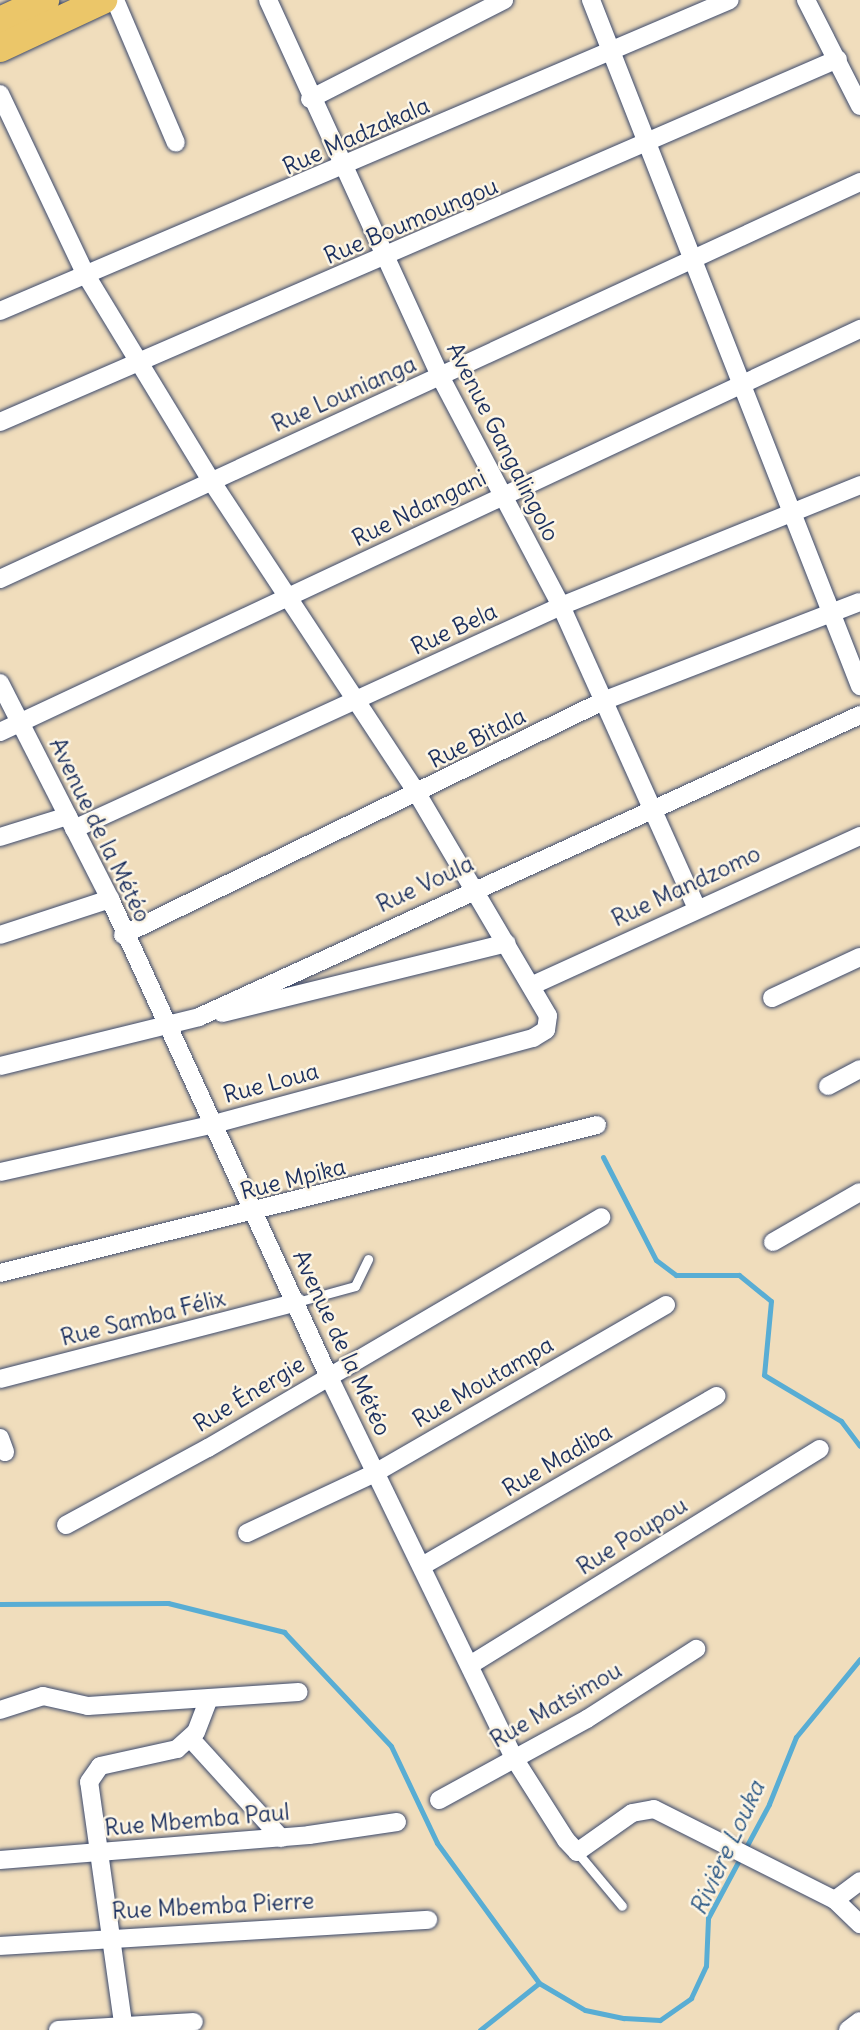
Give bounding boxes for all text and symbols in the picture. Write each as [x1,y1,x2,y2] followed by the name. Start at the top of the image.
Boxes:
[278,91,434,181] street label: Rue Madzakala
[320,172,502,270] street label: Rue Boumoungou
[441,338,565,546] street label: Avenue Gangalingolo
[268,350,420,438] street label: Rue Lounianga
[347,464,491,552] street label: Rue Ndangani
[407,597,501,661] street label: Rue Bela
[424,702,530,774] street label: Rue Bitala
[43,733,157,927] street label: Avenue de la Météo
[607,839,765,933] street label: Rue Mandzomo
[372,850,478,918] street label: Rue Voula
[220,1057,322,1109] street label: Rue Loua
[238,1153,348,1205] street label: Rue Mpika
[287,1246,397,1440] street label: Avenue de la Météo
[58,1284,228,1352] street label: Rue Samba Félix
[408,1331,558,1433] street label: Rue Moutampa
[189,1350,309,1438] street label: Rue Énergie
[497,1418,617,1502] street label: Rue Madiba
[572,1491,692,1581] street label: Rue Poupou
[485,1656,627,1754] street label: Rue Matsimou
[683,1776,771,1920] water label: Rivière Louka
[103,1798,291,1842] street label: Rue Mbemba Paul
[111,1887,315,1925] street label: Rue Mbemba Pierre

